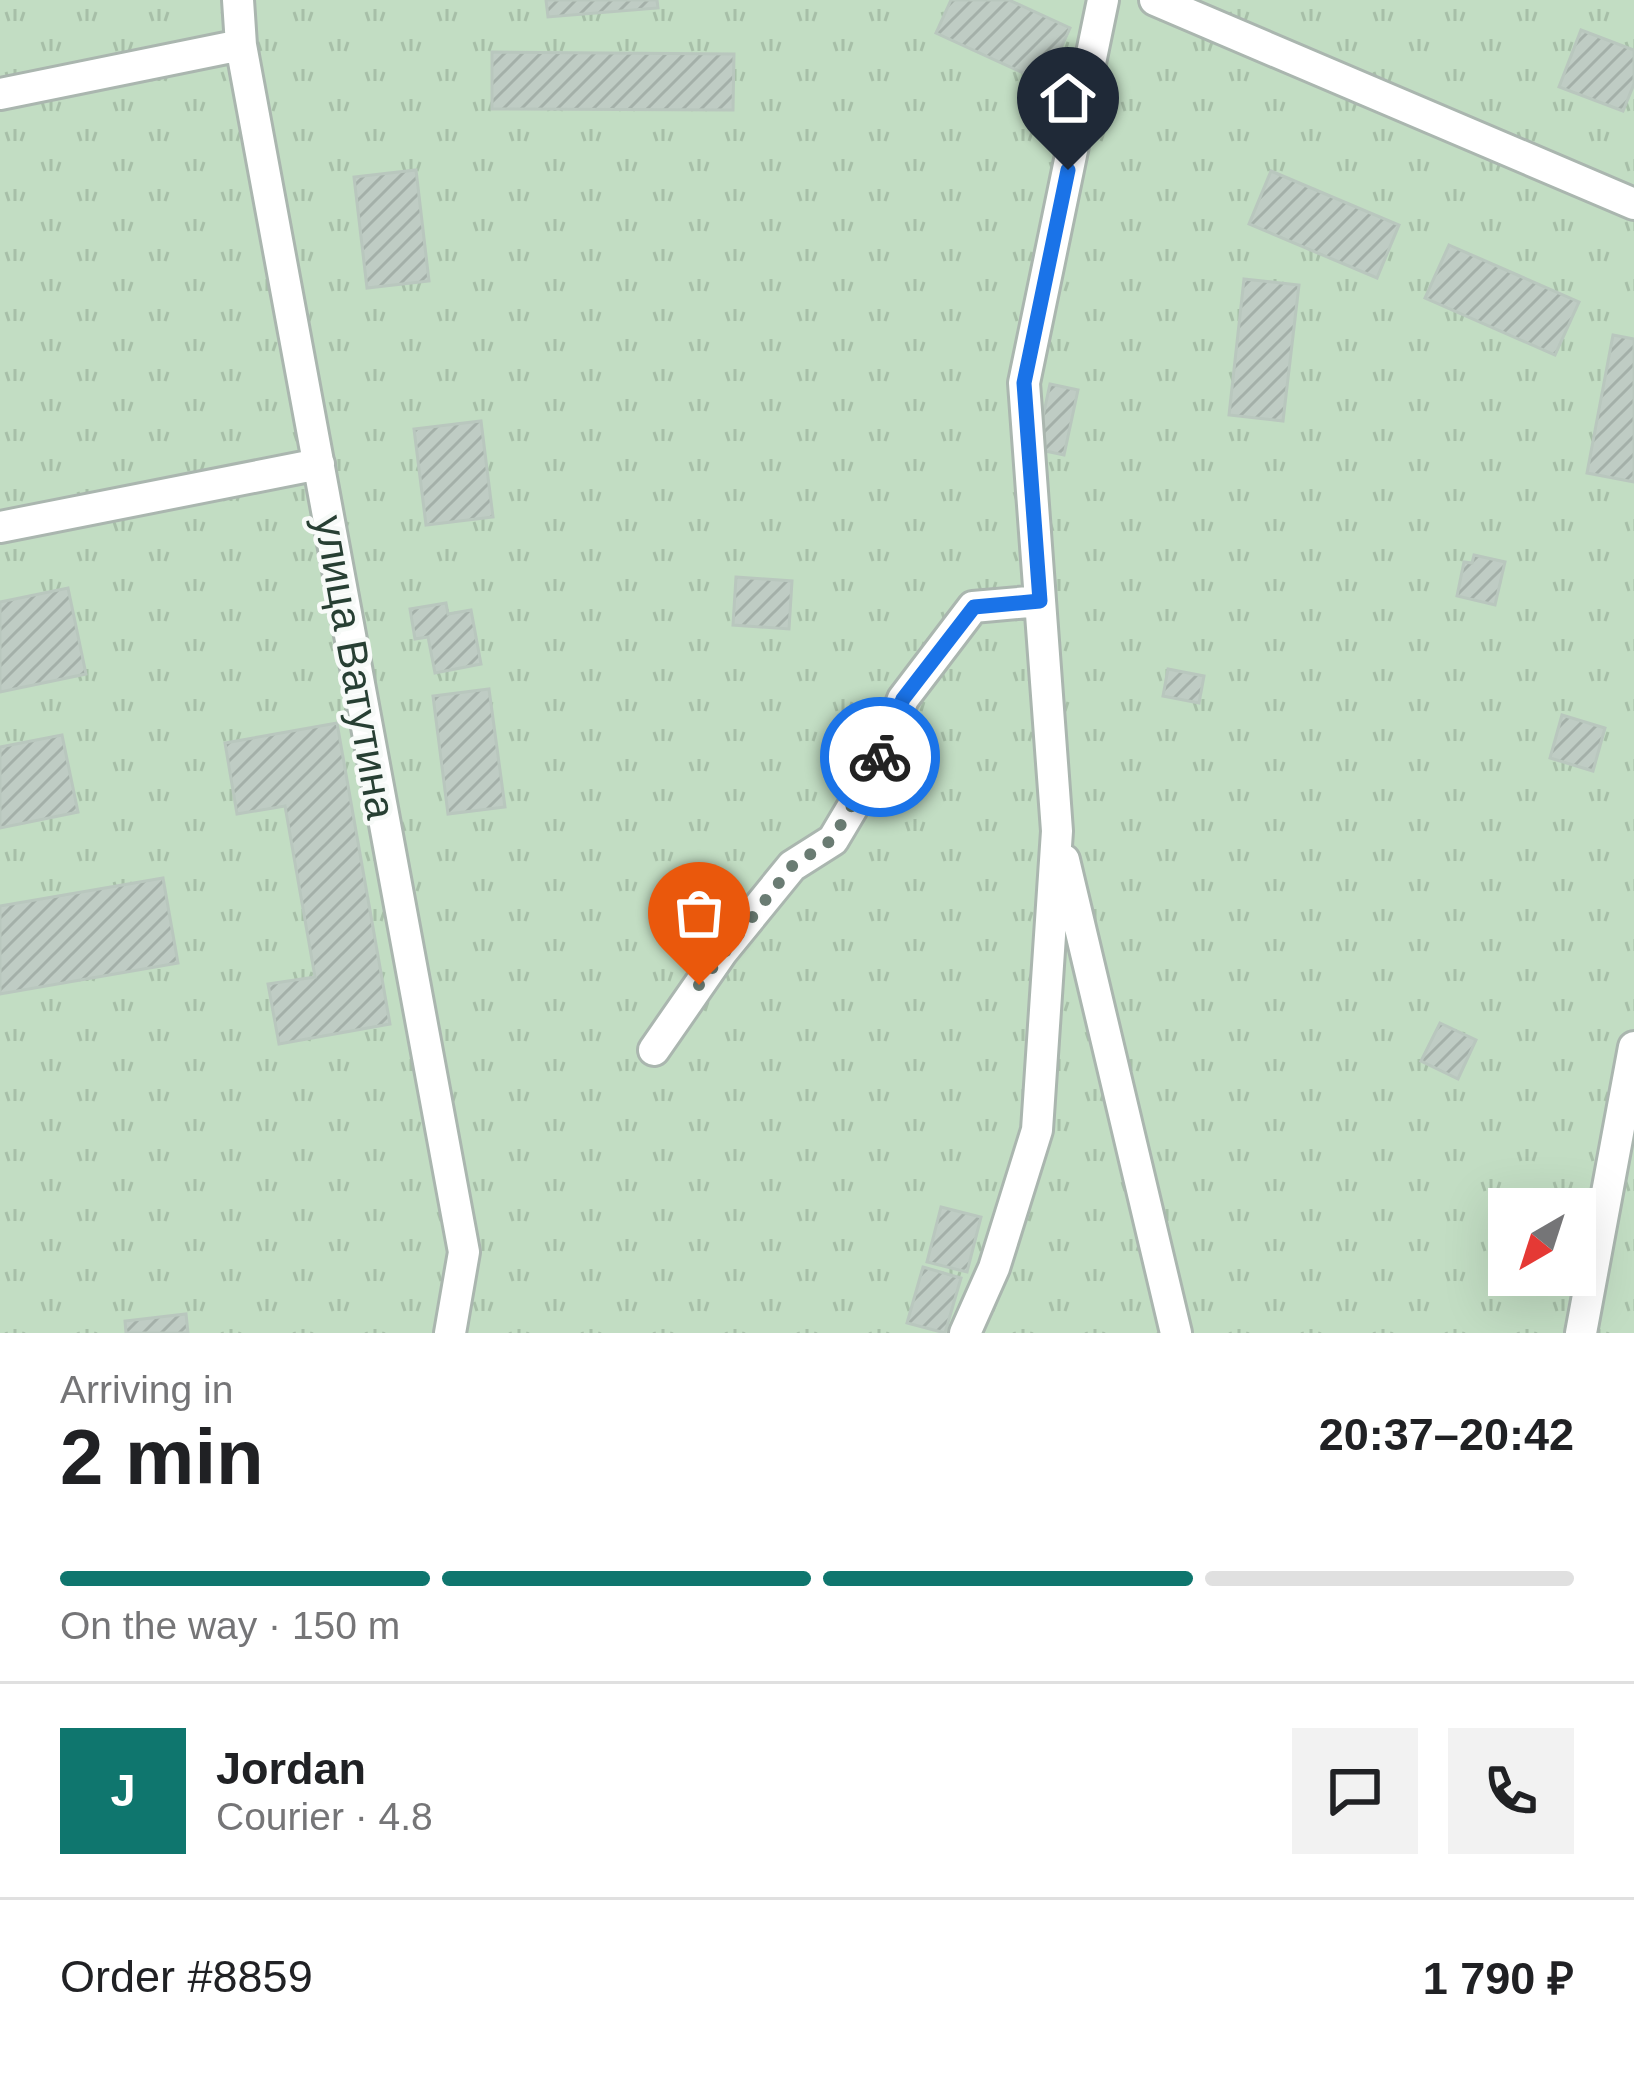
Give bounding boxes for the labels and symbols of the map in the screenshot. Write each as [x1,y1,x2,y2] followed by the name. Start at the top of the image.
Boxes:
[1017,47,1119,170] pin
[306,512,405,823] street label: улица Ватутина
[820,697,940,817] courier
[648,862,750,985] pin
[1488,1188,1596,1296] north arrow

